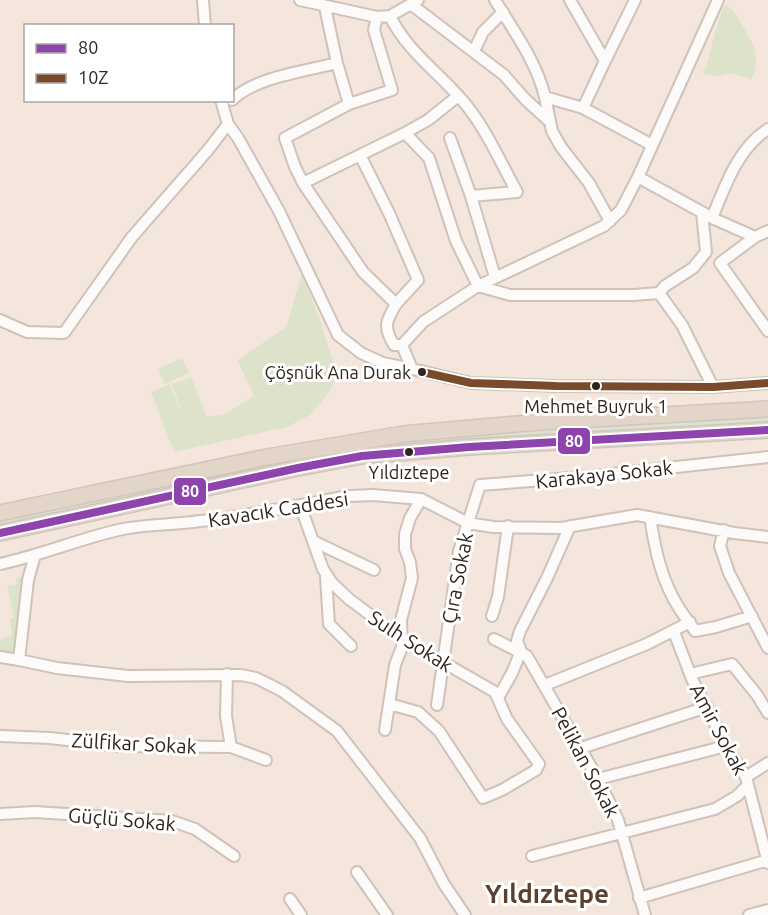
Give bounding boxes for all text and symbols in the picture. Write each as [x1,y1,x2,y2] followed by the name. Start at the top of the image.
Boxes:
[24,24,234,102] legend
[78,37,98,57] text: 80
[78,67,109,87] text: 10Z
[264,362,411,382] place label: Çöşnük Ana Durak
[416,366,428,378] marker: Çöşnük Ana Durak
[590,380,602,392] marker: Mehmet Buyruk 1
[524,396,668,416] place label: Mehmet Buyruk 1
[557,427,591,455] line badge: 80
[565,432,583,450] text: 80
[403,446,415,458] marker: Yıldıztepe
[534,455,674,493] street label: Karakaya Sokak
[369,462,449,482] place label: Yıldıztepe
[173,477,207,506] line badge: 80
[181,482,199,500] text: 80
[206,487,350,531] street label: Kavacık Caddesi
[437,531,477,625] street label: Çıra Sokak
[365,605,457,677] street label: Sulh Sokak
[685,679,753,779] street label: Amir Sokak
[547,703,625,821] street label: Pelikan Sokak
[71,728,197,758] street label: Zülfikar Sokak
[67,803,177,835] street label: Güçlü Sokak
[485,879,609,908] district label: Yıldıztepe

